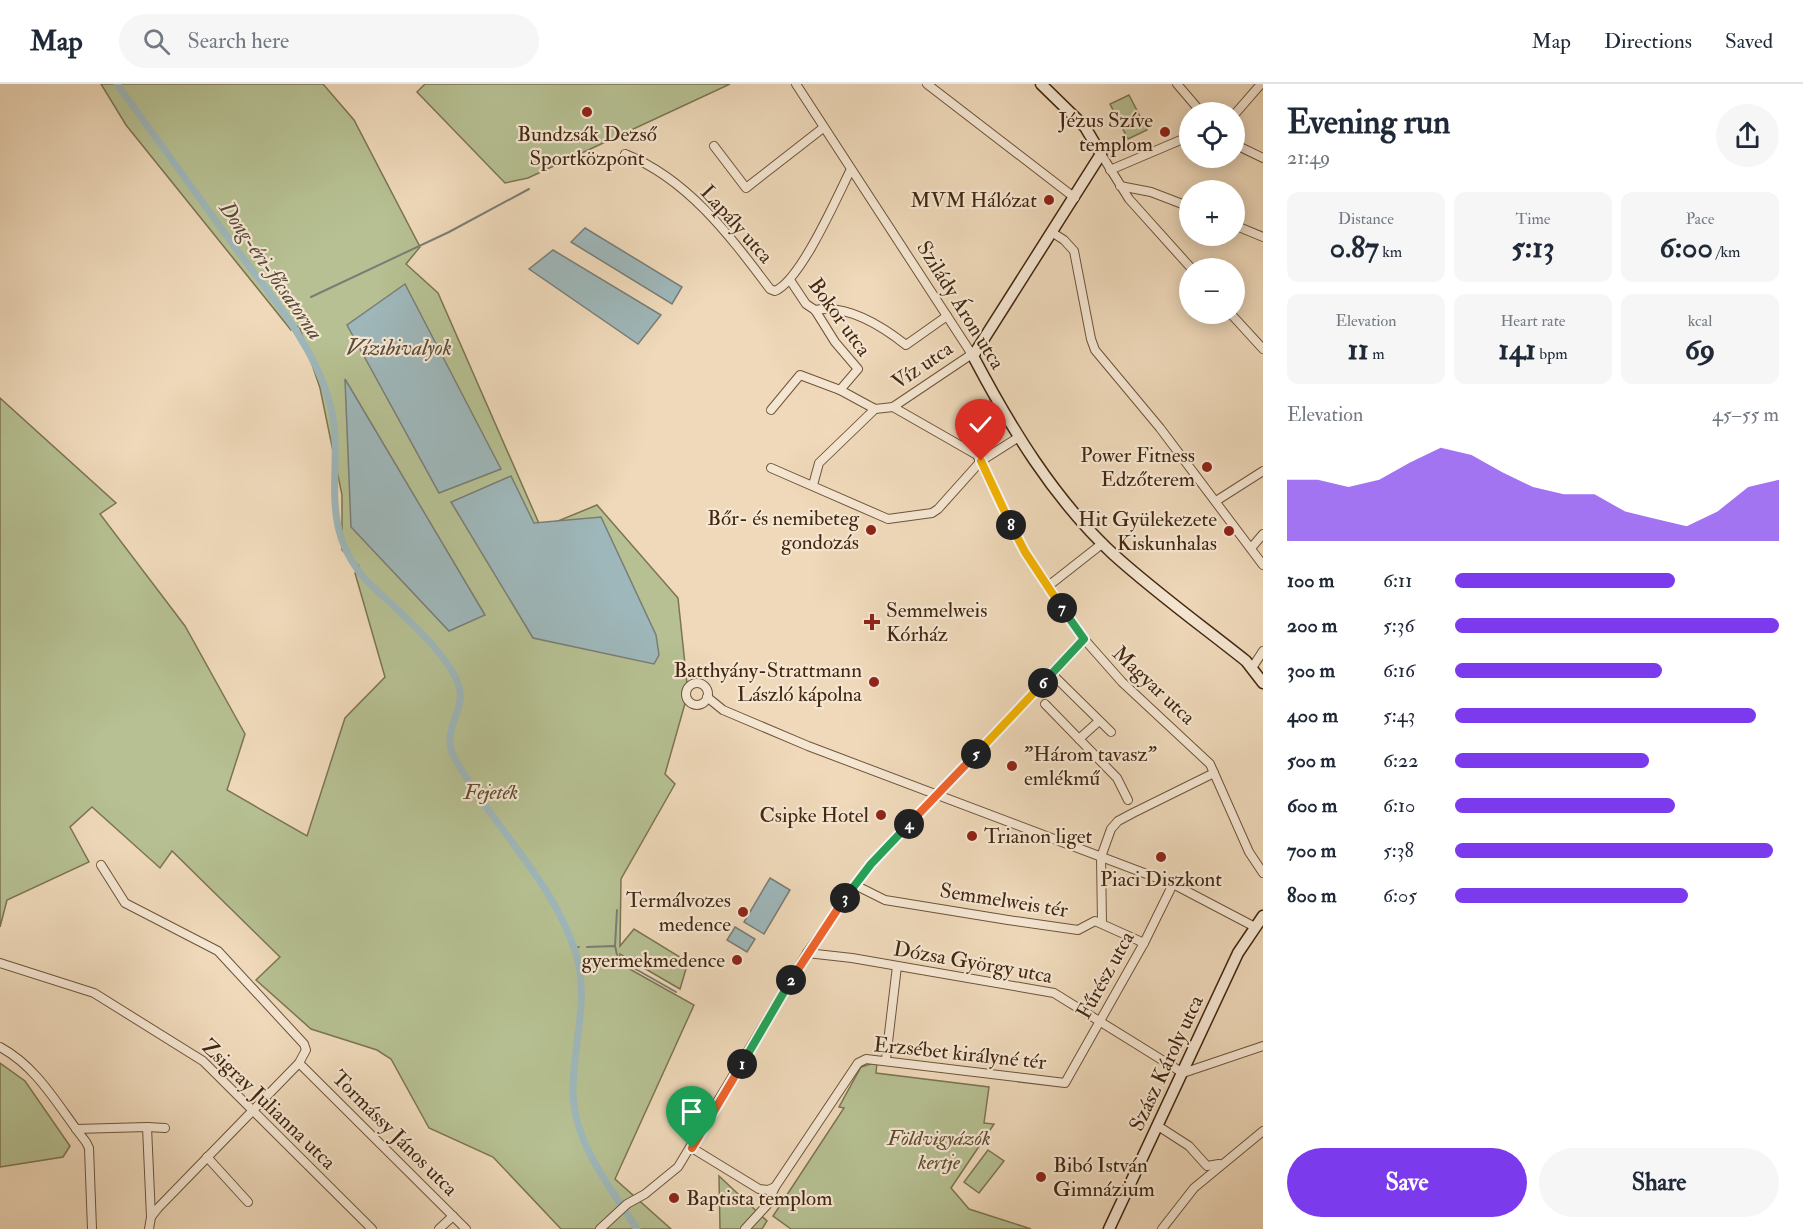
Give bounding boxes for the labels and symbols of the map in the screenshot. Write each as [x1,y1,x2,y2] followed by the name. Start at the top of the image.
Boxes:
[580,105,594,119] marker: Bundzsák Dezső Sportközpont
[1057,107,1153,158] place label: Jézus Szíve templom
[517,121,658,172] place label: Bundzsák Dezső Sportközpont
[1158,125,1172,139] marker: Jézus Szíve templom
[694,179,779,270] street label: Lapály utca
[910,187,1037,214] place label: MVM Hálózat
[1042,193,1056,207] marker: MVM Hálózat
[212,195,329,345] water label: Dong-éri-főcsatorna
[910,236,1011,375] street label: Szilády Áron utca
[802,273,877,362] street label: Bokor utca
[346,334,452,362] water label: Vízibivalyok
[887,335,958,396] street label: Víz utca
[955,399,1006,461] pin
[1080,442,1195,493] place label: Power Fitness Edzőterem
[1200,460,1214,474] marker: Power Fitness Edzőterem
[707,505,860,556] place label: Bőr- és nemibeteg gondozás
[1078,506,1217,557] place label: Hit Gyülekezete Kiskunhalas
[996,510,1026,540] pin: 8
[864,523,878,537] marker: Bőr- és nemibeteg gondozás
[1222,524,1236,538] marker: Hit Gyülekezete Kiskunhalas
[1047,593,1077,623] pin: 7
[886,597,987,648] place label: Semmelweis Kórház
[863,613,881,631] marker: Semmelweis Kórház
[1106,640,1201,731] street label: Magyar utca
[674,657,862,708] place label: Batthyány-Strattmann László kápolna
[1028,668,1058,698] pin: 6
[867,675,881,689] marker: Batthyány-Strattmann László kápolna
[961,739,991,769] pin: 5
[1024,741,1157,792] place label: "Három tavasz" emlékmű
[1005,759,1019,773] marker: "Három tavasz" emlékmű
[463,779,518,806] park label: Fejeték
[759,802,870,829] place label: Csipke Hotel
[874,808,888,822] marker: Csipke Hotel
[894,809,924,839] pin: 4
[984,823,1093,850] place label: Trianon liget
[965,829,979,843] marker: Trianon liget
[1154,850,1168,864] marker: Piaci Diszkont
[1100,866,1222,893] place label: Piaci Diszkont
[938,877,1070,924] street label: Semmelweis tér
[830,883,860,913] pin: 3
[626,887,731,938] place label: Termálvozes medence
[736,905,750,919] marker: Termálvozes medence
[1070,926,1141,1024] street label: Fűrész utca
[891,935,1055,990] street label: Dózsa György utca
[582,947,725,974] place label: gyermekmedence
[730,953,744,967] marker: gyermekmedence
[776,965,806,995] pin: 2
[1123,991,1210,1136] street label: Szász Károly utca
[872,1031,1048,1076] street label: Erzsébet királyné tér
[196,1033,342,1176] street label: Zsigray Julianna utca
[727,1049,757,1079] pin: 1
[326,1065,464,1202] street label: Tormássy János utca
[666,1086,717,1148] pin
[886,1125,991,1176] park label: Földvigyázók kertje
[1053,1152,1155,1203] place label: Bibó István Gimnázium
[1034,1170,1048,1184] marker: Bibó István Gimnázium
[686,1185,832,1212] place label: Baptista templom
[667,1191,681,1205] marker: Baptista templom

